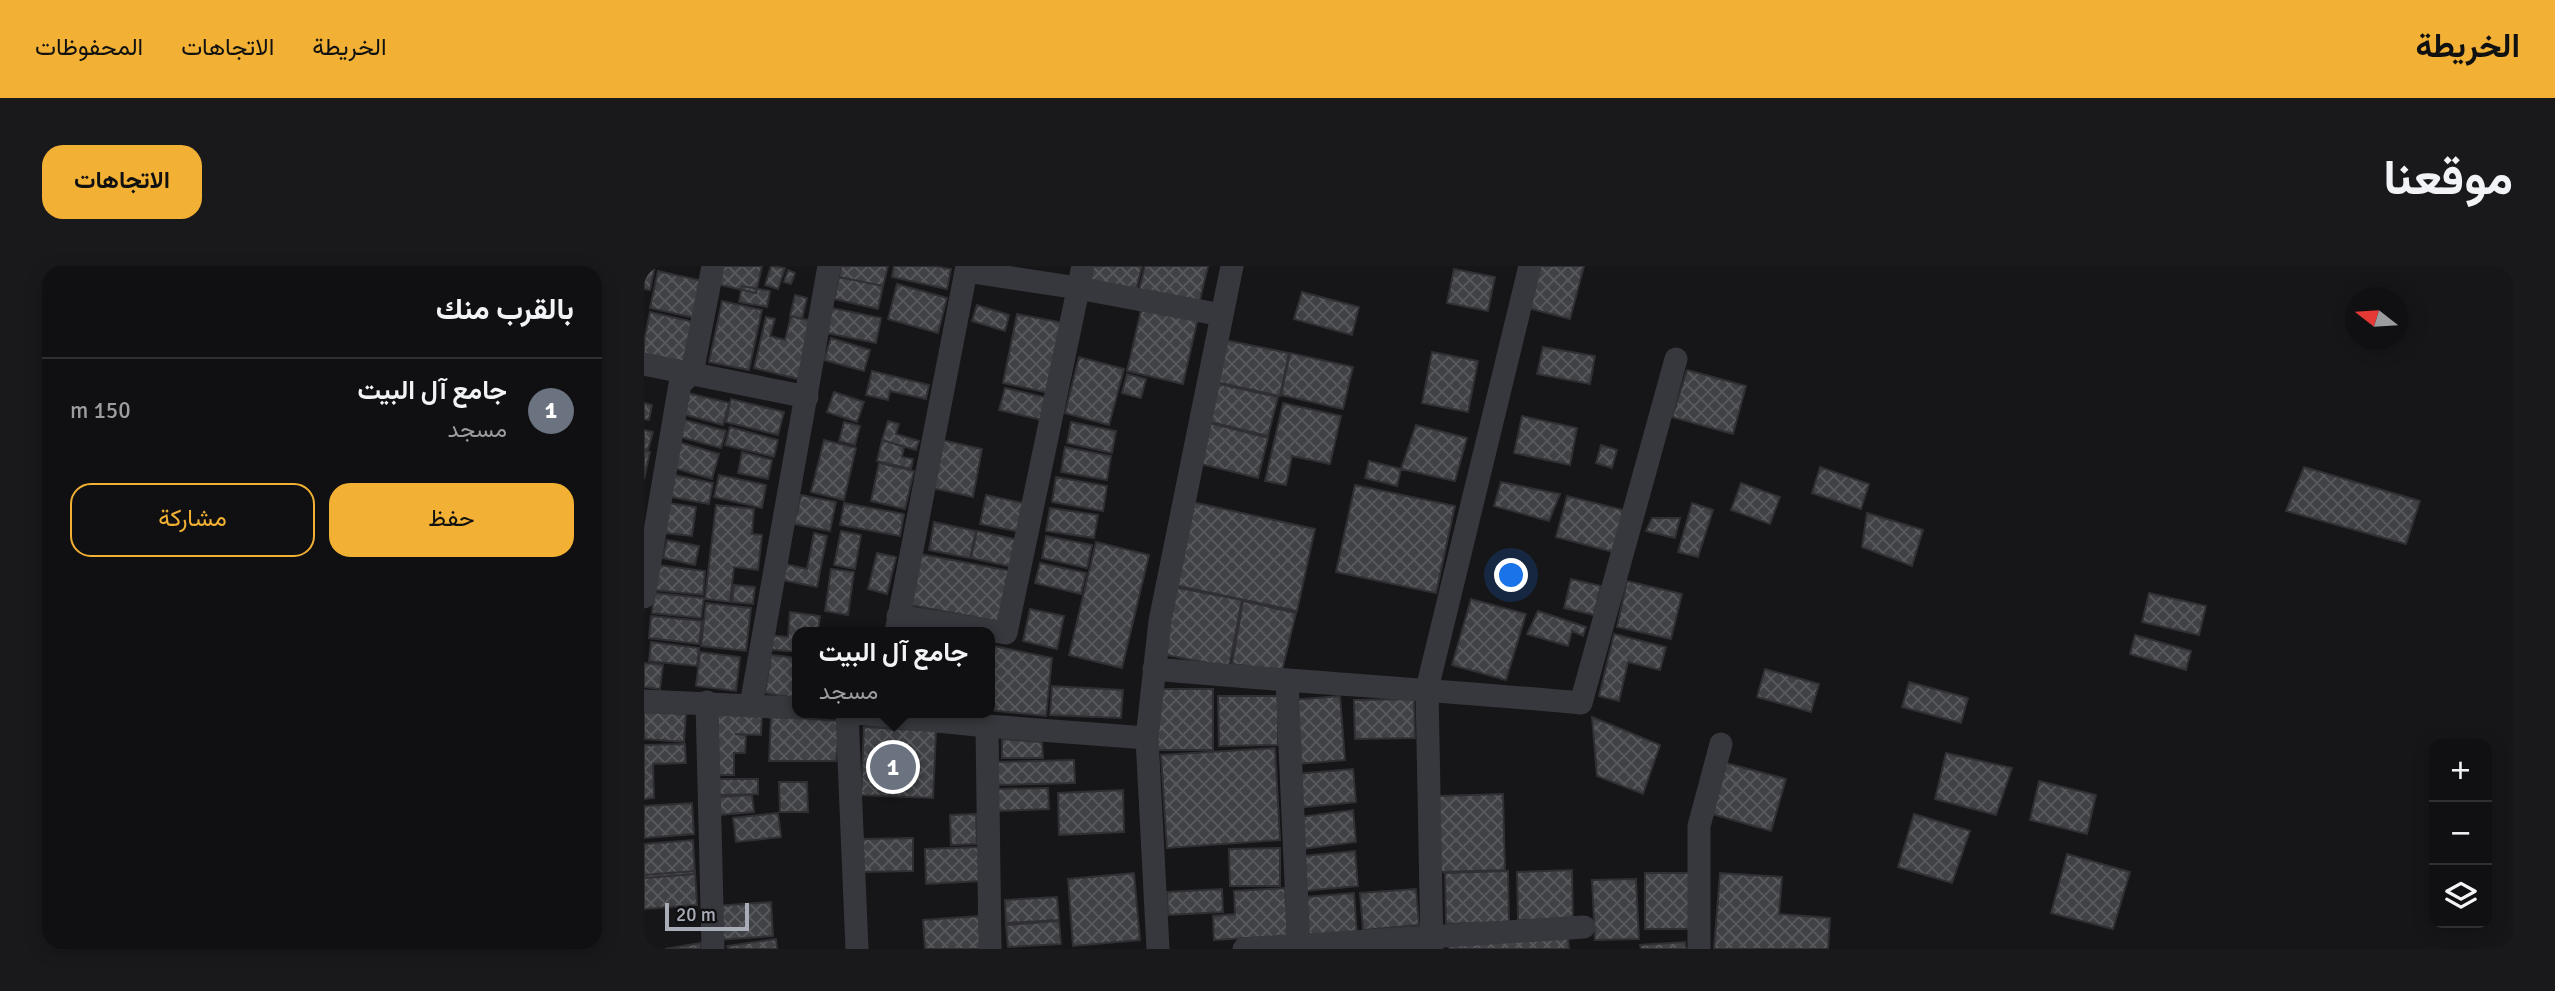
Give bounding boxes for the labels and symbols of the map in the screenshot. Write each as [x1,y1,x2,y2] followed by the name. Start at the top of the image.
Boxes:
[2345,287,2408,350] north arrow
[1494,558,1528,592] your location
[870,741,916,793] pin: 1
[665,900,749,932] scale bar

